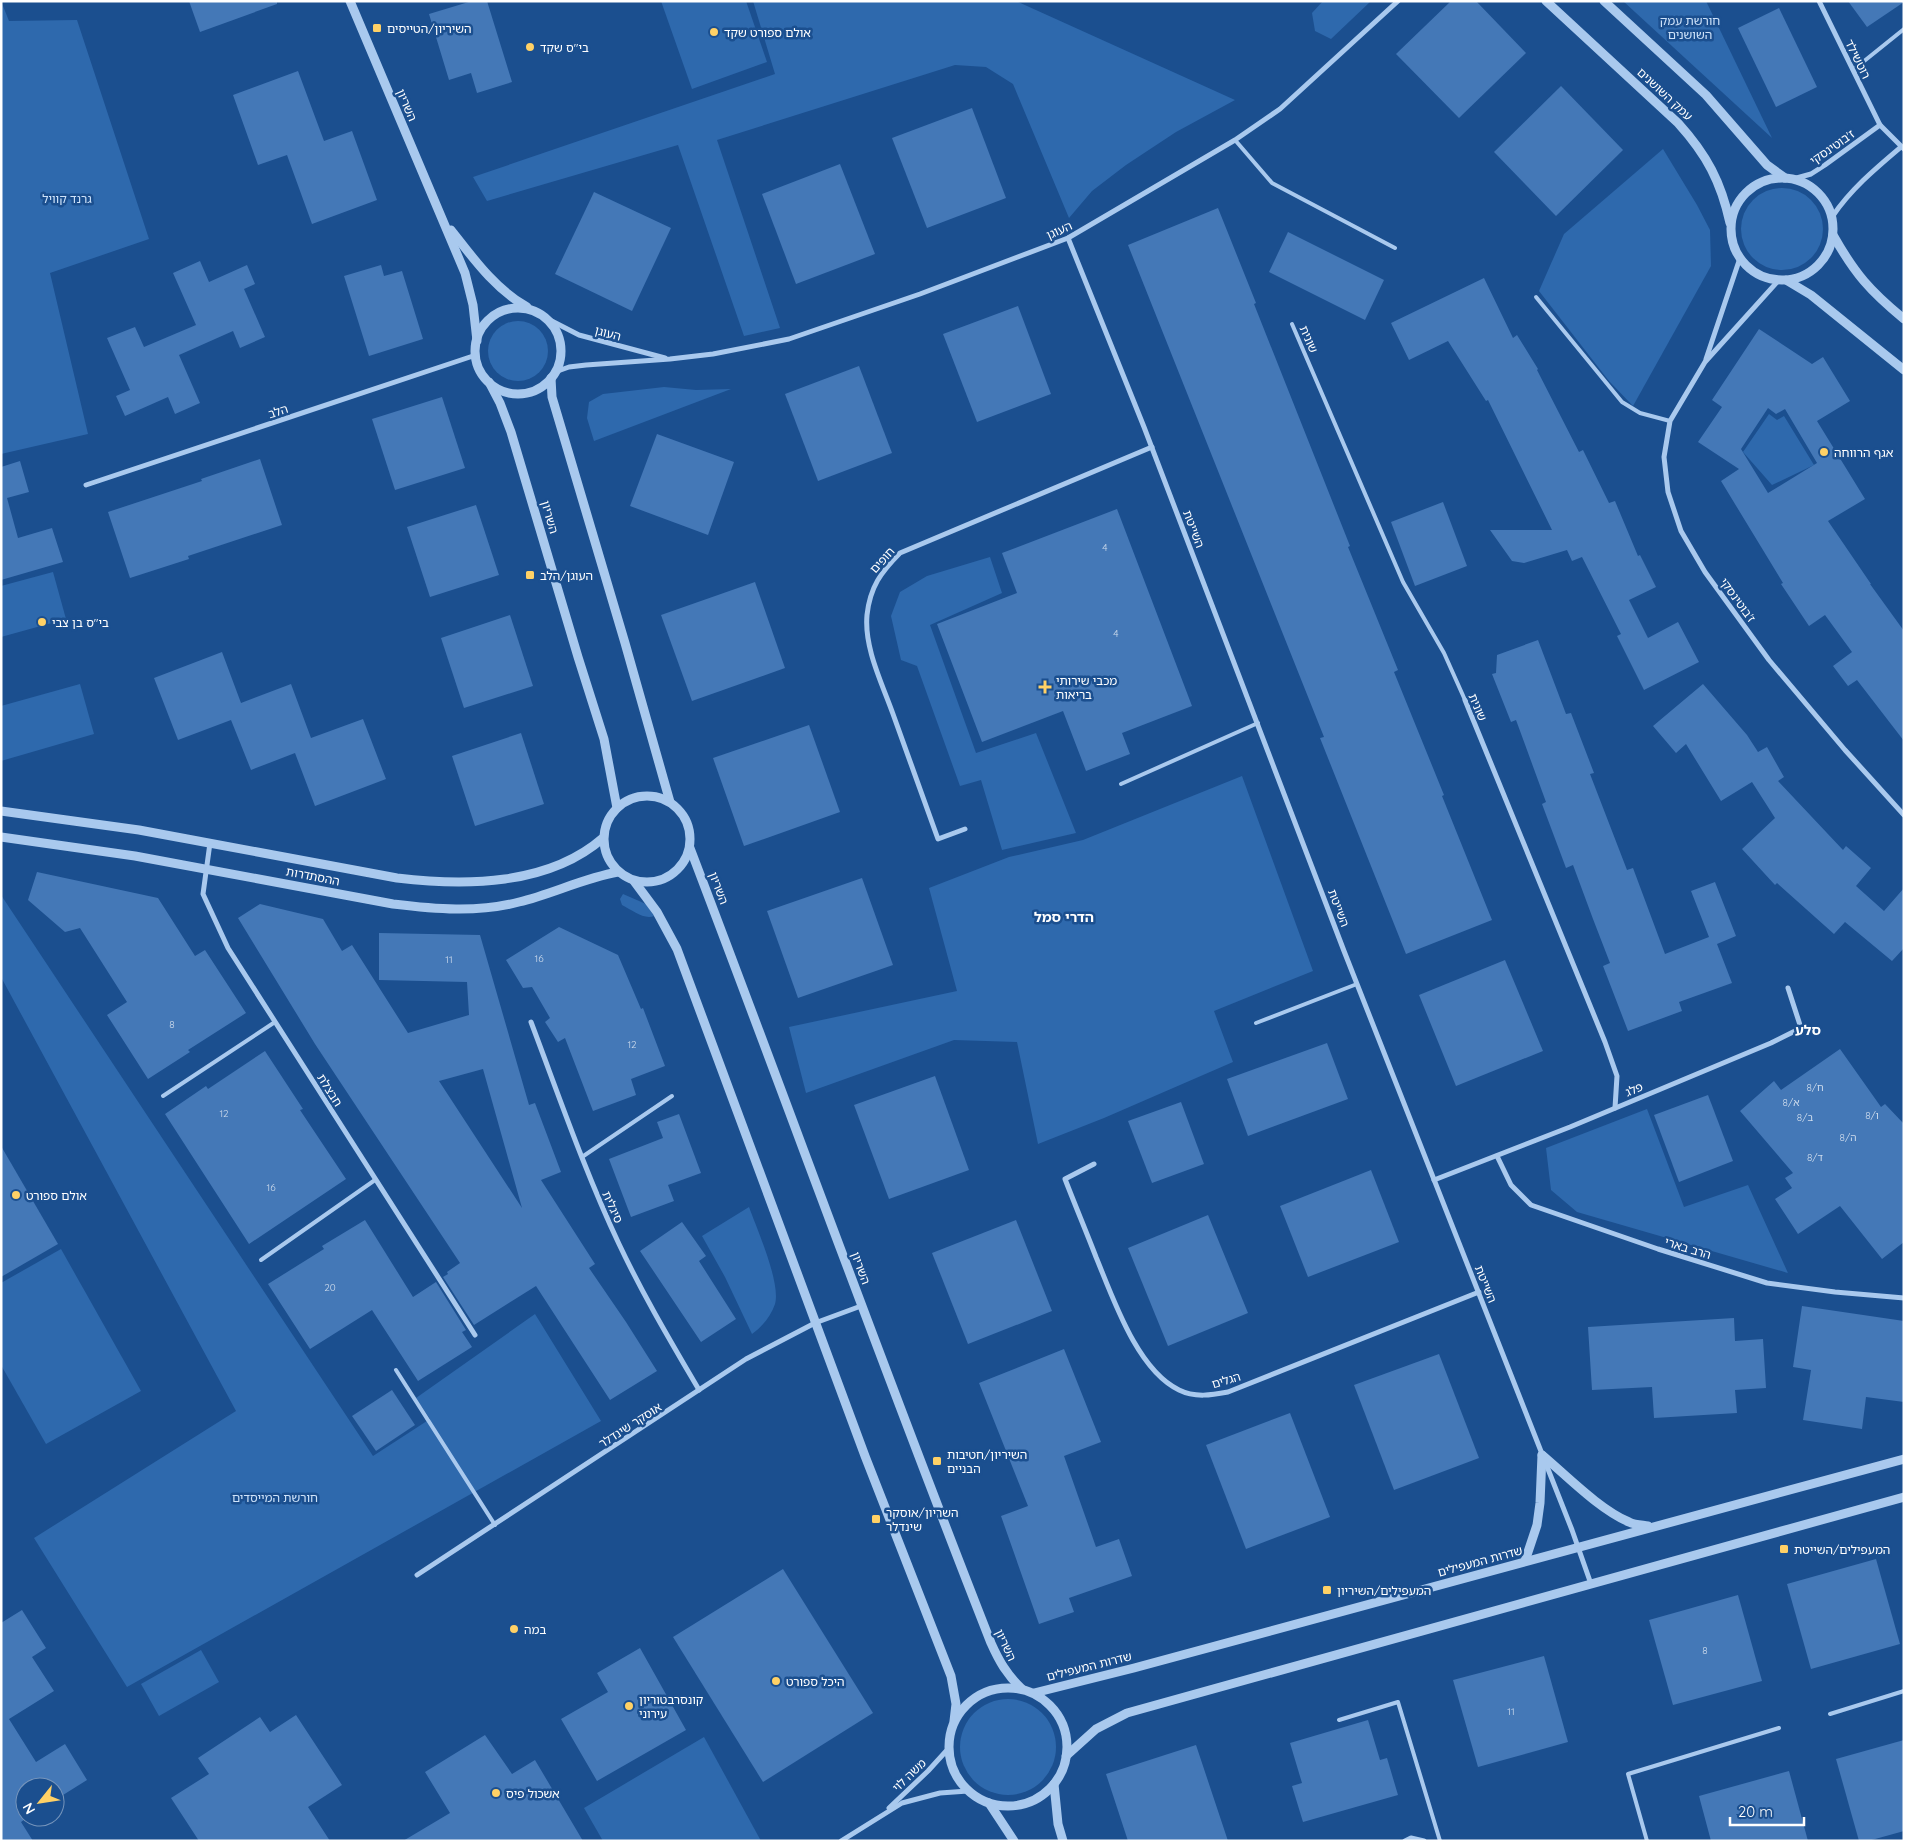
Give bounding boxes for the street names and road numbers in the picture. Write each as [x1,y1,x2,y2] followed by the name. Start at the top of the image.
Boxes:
[1842,37,1874,81] street label: רוטשילד
[1634,65,1696,123] street label: עמק השושנים
[394,87,420,123] street label: השריון
[1807,126,1857,168] street label: ז'בוטינסקי
[1044,218,1074,242] street label: העוגן
[593,322,623,344] street label: העוגן
[1296,323,1322,355] street label: שונית
[266,401,290,421] street label: הלב
[538,499,562,535] street label: השריון
[1180,508,1208,550] street label: השייטת
[866,544,898,576] street label: חופים
[1717,575,1759,625] street label: ז'בוטינסקי
[1466,691,1490,723] street label: שונית
[285,863,341,889] street label: ההסתדרות
[706,870,732,906] street label: השריון
[1325,887,1353,929] street label: השייטת
[314,1071,346,1109] street label: חבצלת
[1623,1079,1645,1099] street label: פלג
[599,1189,627,1226] street label: סיגלית
[1663,1234,1713,1262] street label: הרב בארי
[848,1250,874,1286] street label: השריון
[1472,1263,1500,1305] street label: השייטת
[1210,1369,1242,1391] street label: הגלים
[596,1399,665,1451] street label: אוסקר שינדלר
[1436,1542,1524,1580] street label: שדרות המעפילים
[992,1627,1020,1663] street label: השריון
[1045,1648,1133,1684] street label: שדרות המעפילים
[889,1755,929,1795] street label: משה לוי

